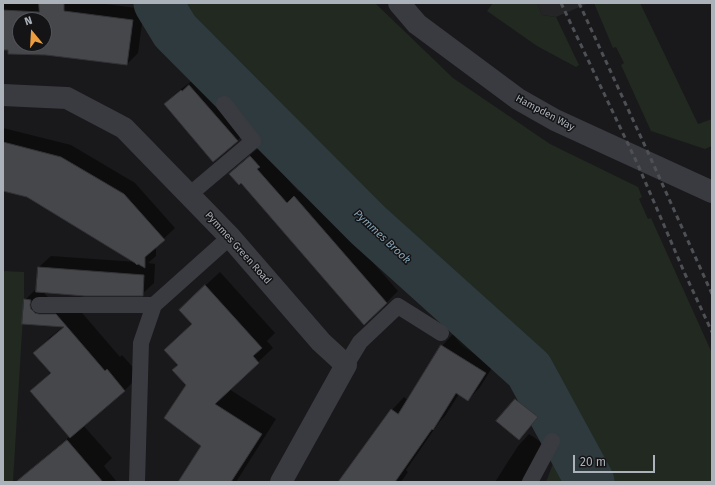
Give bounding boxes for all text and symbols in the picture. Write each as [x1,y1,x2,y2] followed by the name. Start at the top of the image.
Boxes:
[12,12,52,52] north arrow
[23,14,34,28] text: N
[514,92,576,134] street label: Hampden Way
[351,207,413,267] water label: Pymmes Brook
[202,209,274,287] street label: Pymmes Green Road
[575,447,657,473] scale bar
[580,455,606,469] text: 20 m

